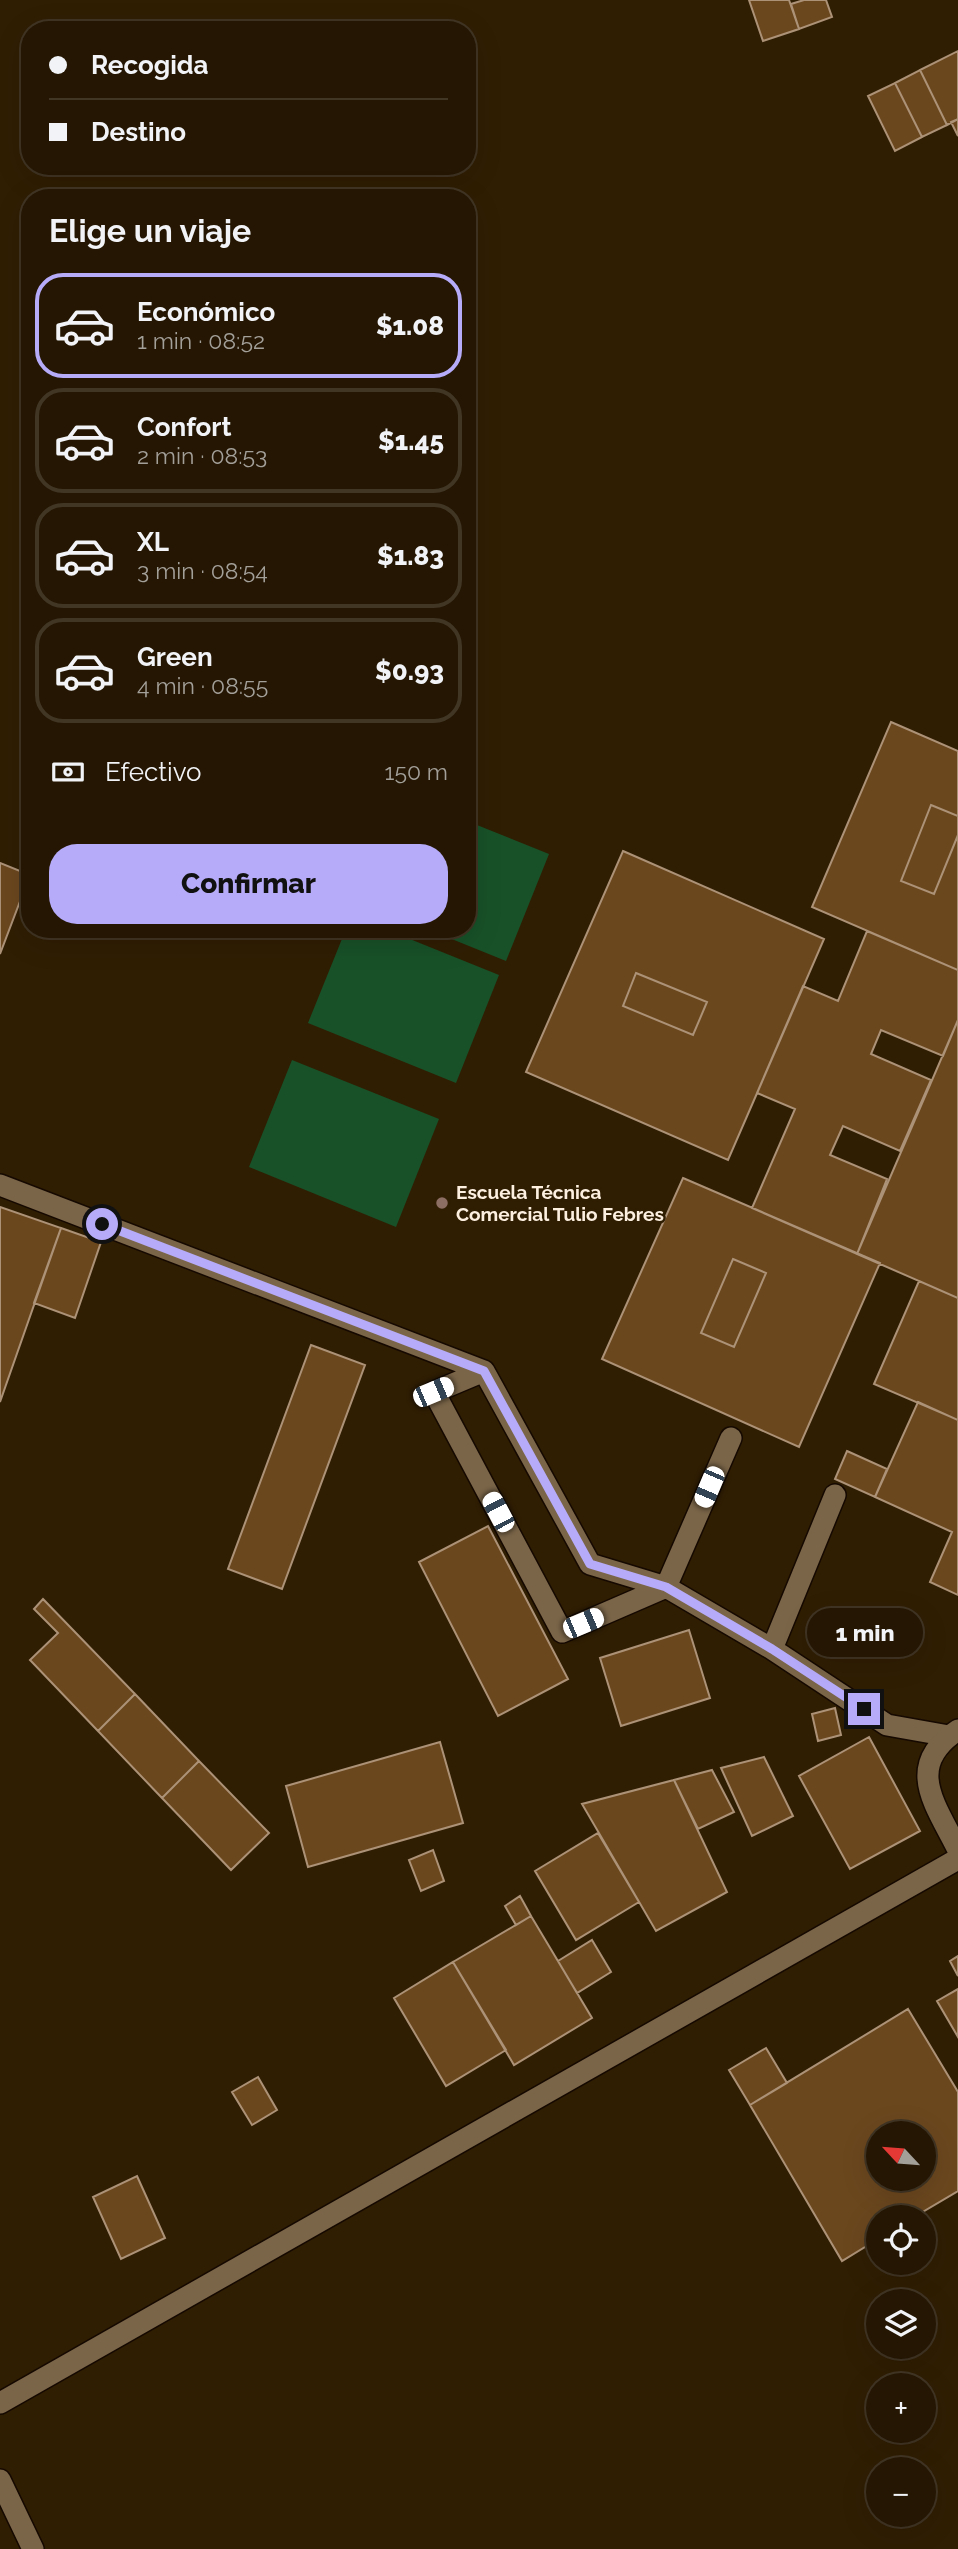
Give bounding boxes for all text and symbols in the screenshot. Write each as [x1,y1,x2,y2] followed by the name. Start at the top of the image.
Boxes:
[91,50,209,80] text: Recogida
[91,117,186,147] text: Destino
[49,212,251,249] text: Elige un viaje
[53,294,116,357] icon: car
[137,297,275,327] text: Económico
[376,311,444,341] text: $1.08
[137,327,265,354] text: 1 min · 08:52
[53,409,116,472] icon: car
[137,412,231,442] text: Confort
[378,426,444,456] text: $1.45
[137,442,267,469] text: 2 min · 08:53
[53,524,116,587] icon: car
[137,527,169,557] text: XL
[377,541,444,571] text: $1.83
[137,557,268,584] text: 3 min · 08:54
[53,639,116,702] icon: car
[137,642,213,672] text: Green
[375,656,444,686] text: $0.93
[137,672,268,699] text: 4 min · 08:55
[49,753,87,791] icon: cash
[105,757,202,787] text: Efectivo
[385,758,448,785] text: 150 m
[49,844,448,924] button: Confirmar
[456,1181,664,1225] place label: Escuela Técnica Comercial Tulio Febres
[434,1195,450,1211] marker: Escuela Técnica Comercial Tulio Febres
[86,1208,118,1240] route start
[410,1374,457,1410] car
[692,1464,727,1510] car
[479,1489,518,1535] car
[560,1605,607,1641] car
[806,1608,922,1656] callout: 1 min
[835,1619,895,1646] text: 1 min
[848,1693,880,1725] route end
[866,2121,936,2191] north arrow
[866,2121,936,2527] map controls
[866,2205,936,2275] button: locate
[866,2289,936,2359] button: layers
[866,2373,936,2443] button: +
[866,2457,936,2527] button: −

